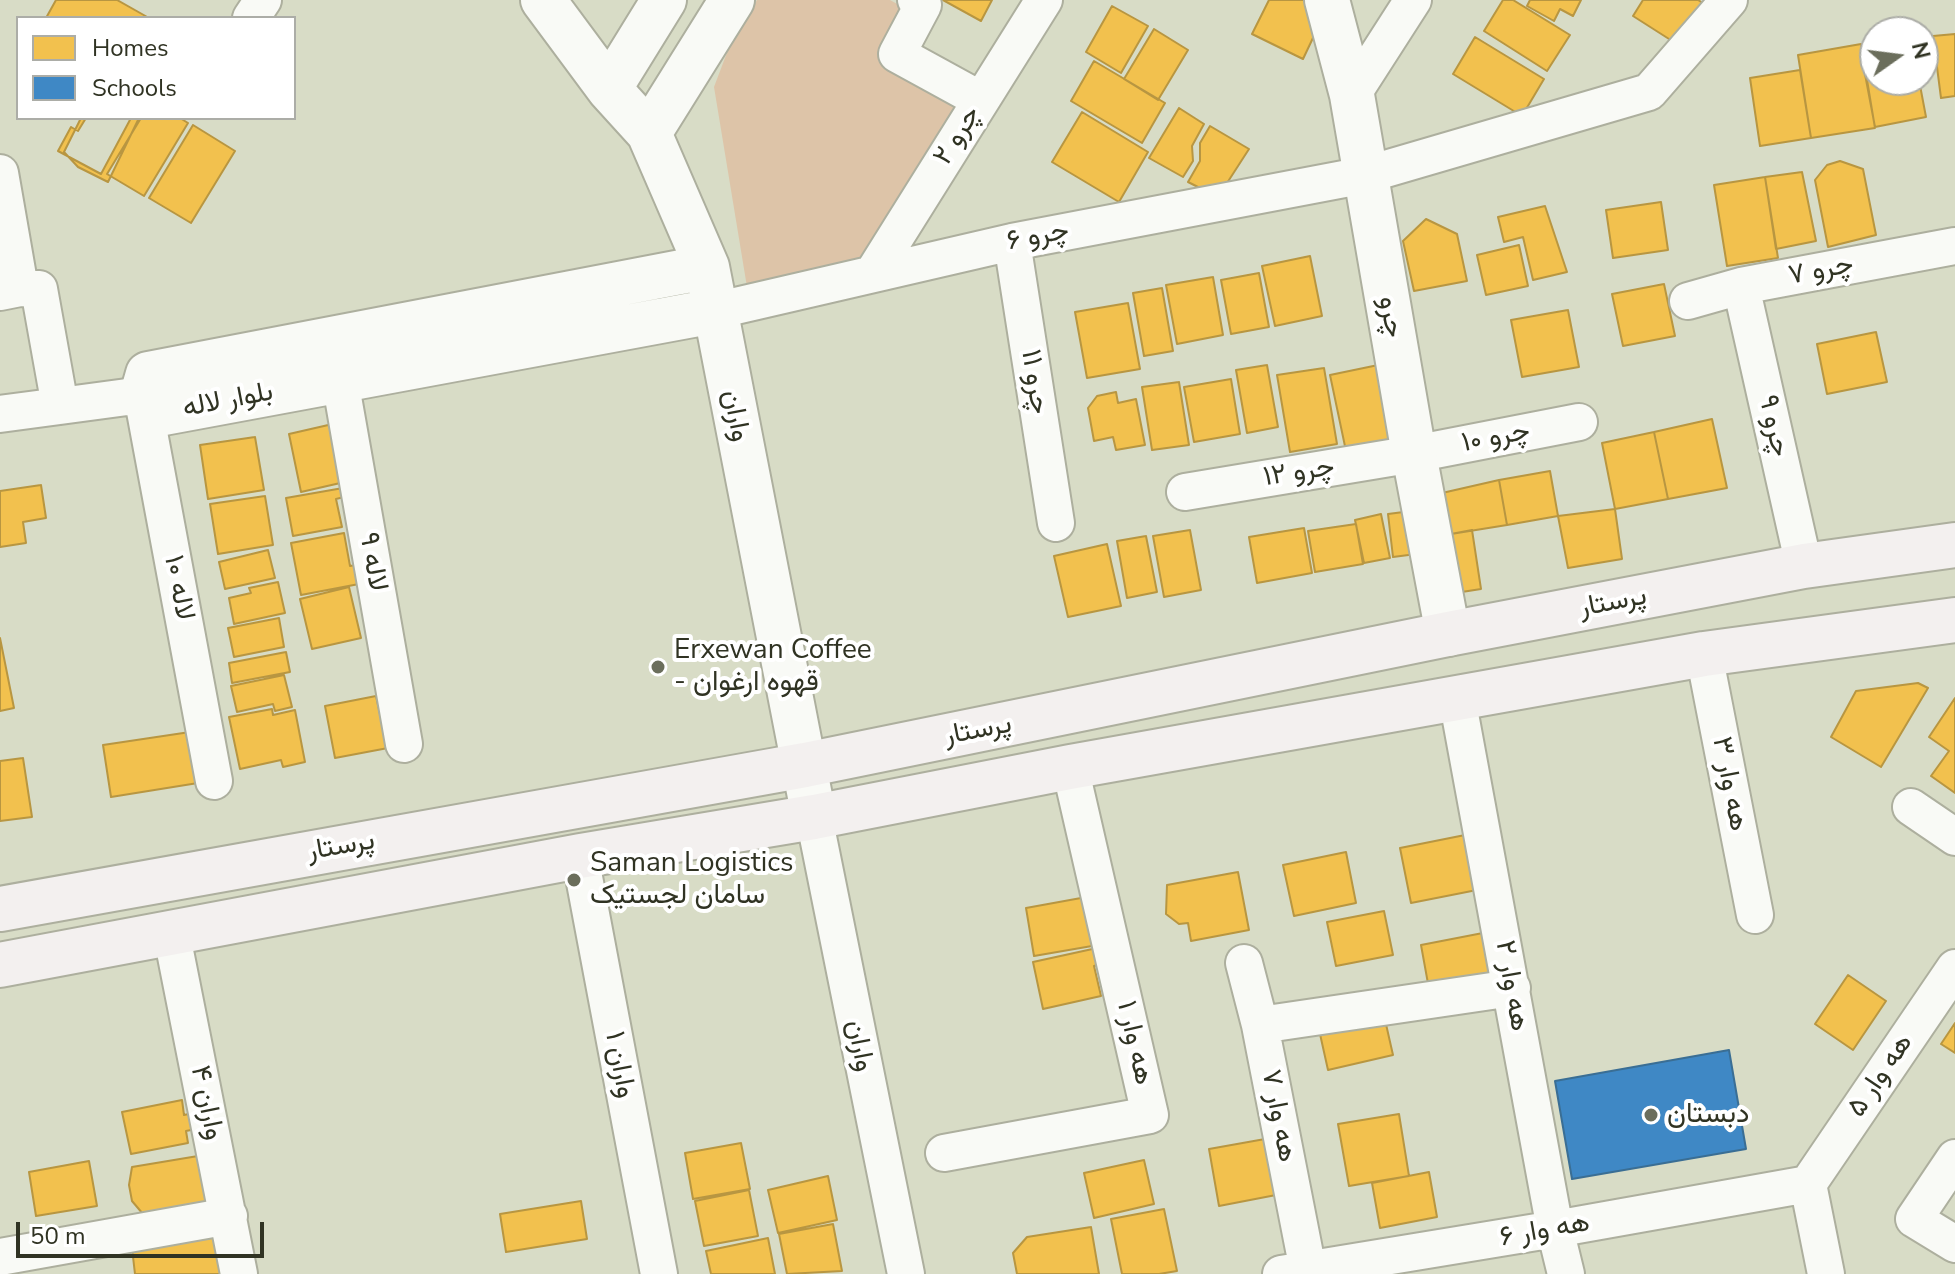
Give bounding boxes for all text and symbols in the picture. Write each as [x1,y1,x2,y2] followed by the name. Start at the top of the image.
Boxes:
[16,16,296,120] legend
[1859,16,1939,96] north arrow
[92,32,168,64] text: Homes
[1904,39,1937,62] text: N
[92,72,177,104] text: Schools
[927,100,989,172] street label: چرو ۲
[1004,215,1072,259] street label: چرو ۶
[1786,248,1856,294] street label: چرو ۷
[1370,294,1410,340] street label: چرو
[1012,347,1056,417] street label: چرو ۱۱
[180,376,276,426] street label: بلوار لاله
[714,387,756,445] street label: واران
[1750,392,1796,460] street label: چرو ۹
[1459,415,1533,461] street label: چرو ۱۰
[1261,451,1337,495] street label: چرو ۱۲
[350,530,394,594] street label: لاله ۹
[155,553,201,623] street label: لاله ۱۰
[1576,580,1650,626] street label: پرستار
[674,634,872,700] place label: Erxewan Coffee - قهوه ارغوان
[649,658,667,676] marker: Erxewan Coffee - قهوه ارغوان
[941,708,1015,754] street label: پرستار
[1703,734,1755,834] street label: هه وار ۳
[305,825,377,869] street label: پرستار
[590,847,794,913] place label: Saman Logistics سامان لجستیک
[565,871,583,889] marker: Saman Logistics سامان لجستیک
[1487,938,1535,1034] street label: هه وار ۲
[1108,998,1160,1088] street label: هه وار ۱
[838,1017,880,1075] street label: واران
[1841,1028,1921,1124] street label: هه وار ۵
[596,1029,642,1101] street label: واران ۱
[182,1063,230,1143] street label: واران ۴
[1253,1067,1303,1165] street label: هه وار ۷
[1667,1098,1749,1132] place label: دبستان
[1642,1106,1660,1124] marker: دبستان
[20,1206,268,1256] scale bar
[1498,1207,1592,1255] street label: هه وار ۶
[30,1220,86,1252] text: 50 m

